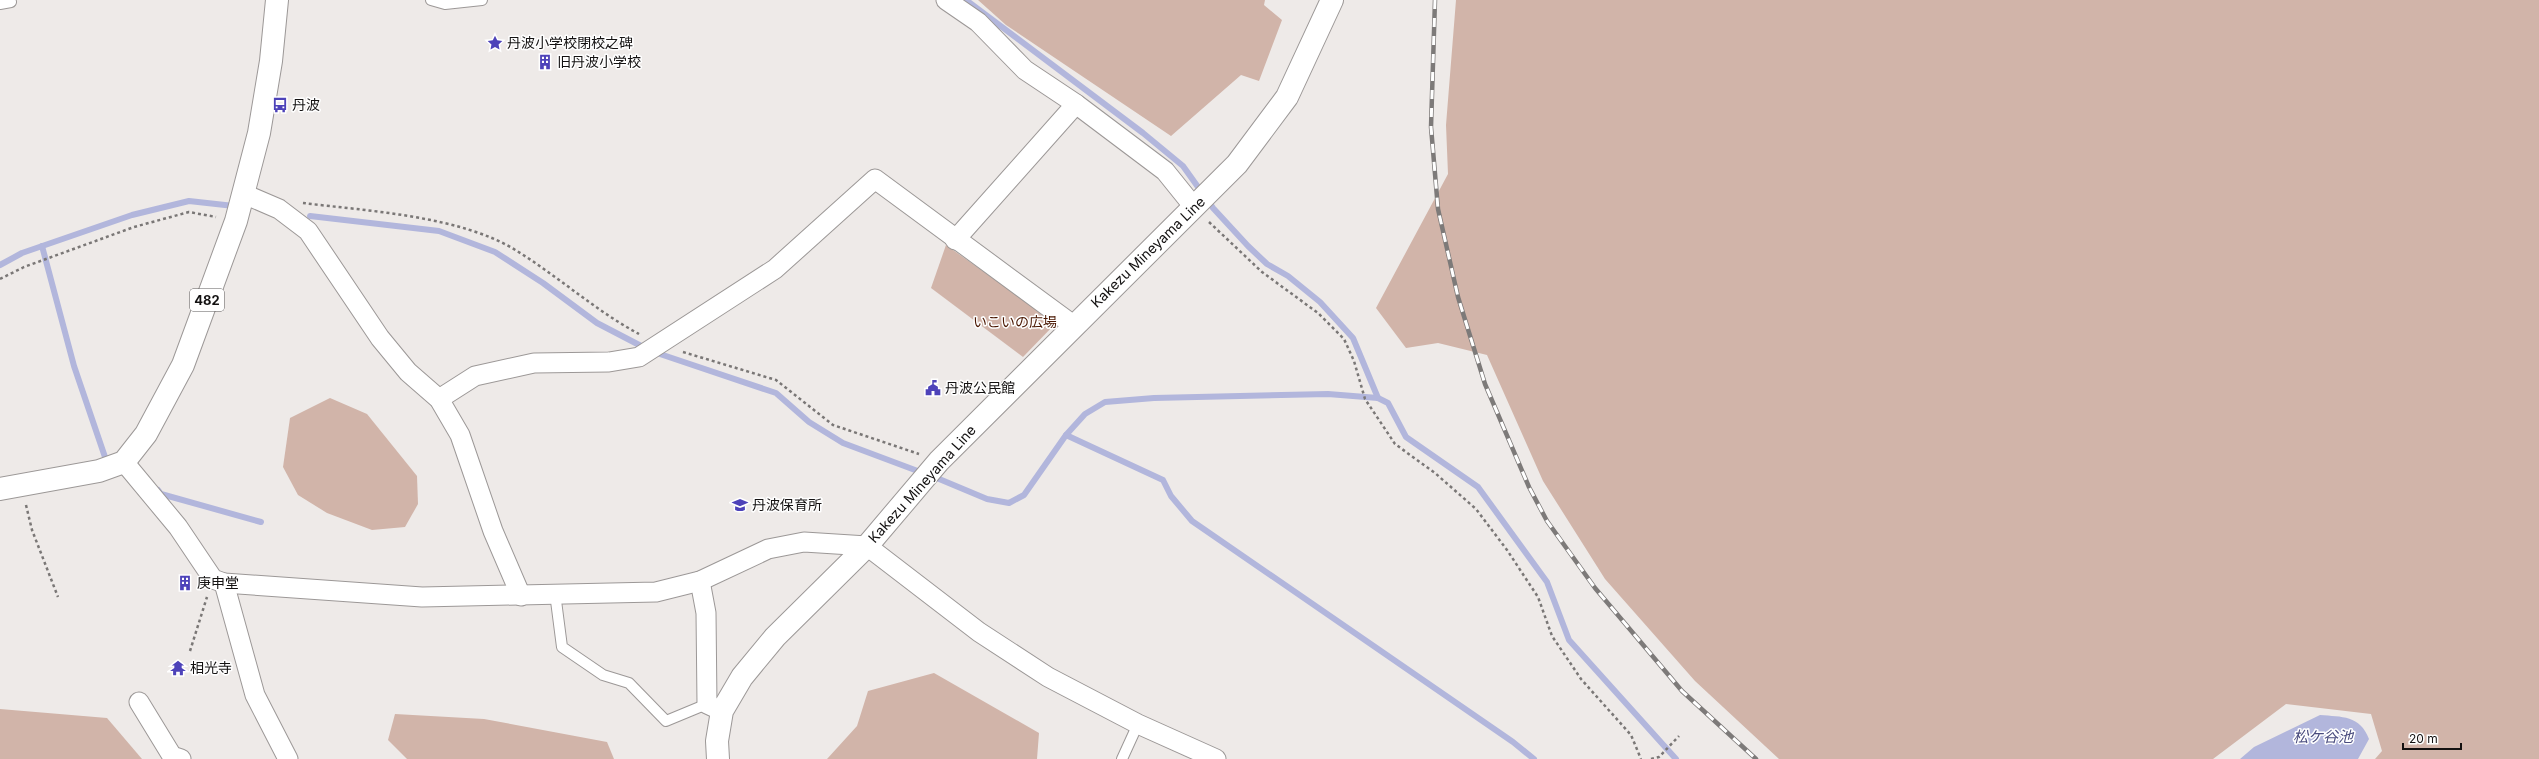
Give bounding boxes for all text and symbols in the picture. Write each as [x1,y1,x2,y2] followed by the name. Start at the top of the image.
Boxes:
[486,34,504,52] place icon: 丹波小学校閉校之碑
[507,34,633,51] place label: 丹波小学校閉校之碑
[536,53,554,71] building icon: 旧丹波小学校
[557,53,641,70] place label: 旧丹波小学校
[271,96,289,114] bus stop icon: 丹波
[292,96,320,113] place label: 丹波
[1087,193,1208,311] street label: Kakezu Mineyama Line
[190,289,224,311] road number: 482
[973,313,1057,330] park label: いこいの広場
[924,379,942,397] public building icon: 丹波公民館
[945,379,1015,396] place label: 丹波公民館
[864,421,979,546] street label: Kakezu Mineyama Line
[731,496,749,514] school or university icon: 丹波保育所
[752,496,822,513] place label: 丹波保育所
[176,574,194,592] building icon: 庚申堂
[197,574,239,591] place label: 庚申堂
[169,659,187,677] temple icon: 相光寺
[190,659,232,676] place label: 相光寺
[2403,725,2461,751] scale bar
[2293,727,2355,746] water label: 松ケ谷池
[2409,731,2438,746] text: 20 m

